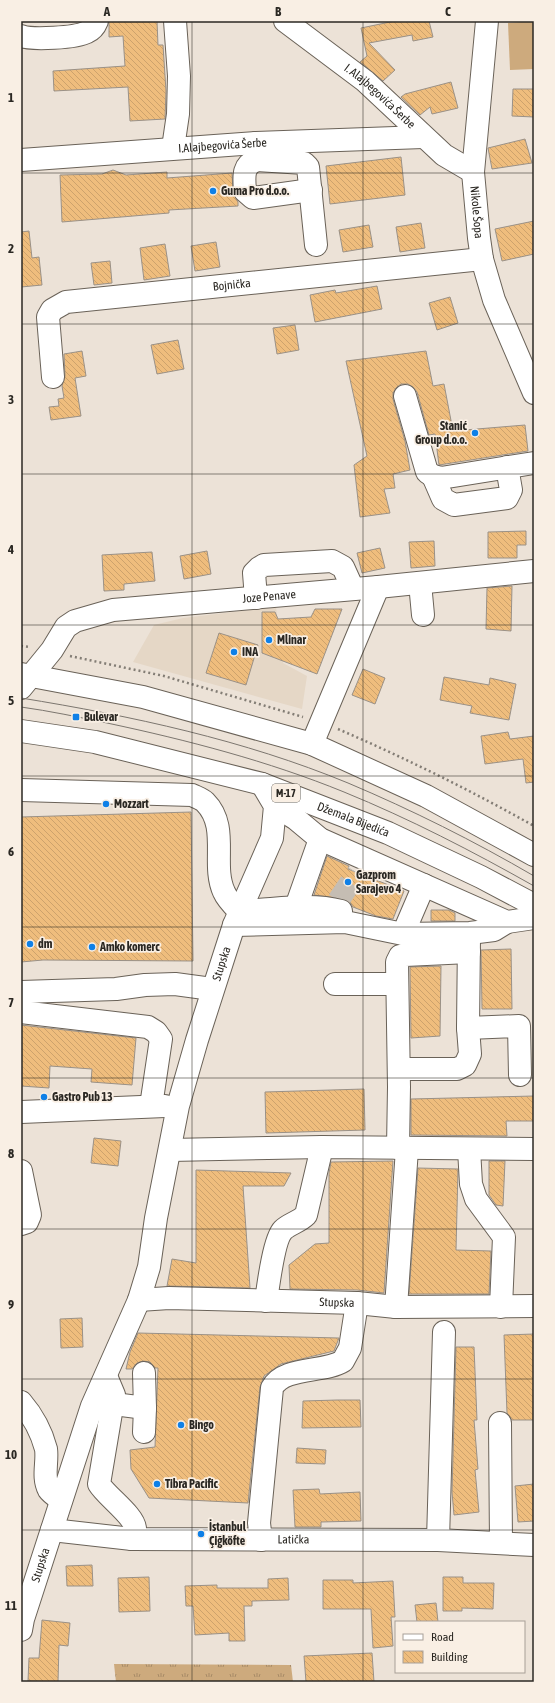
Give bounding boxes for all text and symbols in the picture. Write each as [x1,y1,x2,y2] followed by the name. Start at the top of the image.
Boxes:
[103,4,111,19] text: A
[275,4,282,19] text: B
[445,4,451,19] text: C
[341,61,418,131] street label: I. Alajbegovića Šerbe
[8,90,14,105] text: 1
[178,136,267,156] street label: I.Alajbegovića Šerbe
[221,184,289,198] place label: Guma Pro d.o.o.
[467,185,486,239] street label: Nikole Šopa
[208,186,218,196] marker: Guma Pro d.o.o.
[8,241,14,256] text: 2
[212,276,251,294] street label: Bojnička
[8,392,14,407] text: 3
[415,419,468,447] place label: Stanić Group d.o.o.
[470,428,480,438] marker: Stanić Group d.o.o.
[7,542,14,557] text: 4
[242,587,296,606] street label: Joze Penave
[277,633,306,647] place label: Mlinar
[264,635,274,645] marker: Mlinar
[242,645,258,659] place label: INA
[229,647,239,657] marker: INA
[8,693,14,708] text: 5
[84,710,118,724] place label: Bulevar
[71,712,81,722] marker: Bulevar
[272,784,300,802] road number: M-17
[114,797,149,811] place label: Mozzart
[101,799,111,809] marker: Mozzart
[315,799,391,840] street label: Džemala Bijedića
[8,844,14,859] text: 6
[356,868,402,896] place label: Gazprom Sarajevo 4
[343,877,353,887] marker: Gazprom Sarajevo 4
[38,937,53,951] place label: dm
[25,939,35,949] marker: dm
[99,940,160,954] place label: Amko komerc
[87,942,97,952] marker: Amko komerc
[210,945,234,983] street label: Stupska
[8,995,14,1010] text: 7
[52,1090,113,1104] place label: Gastro Pub 13
[39,1092,49,1102] marker: Gastro Pub 13
[8,1146,14,1161] text: 8
[319,1295,355,1310] street label: Stupska
[8,1297,14,1312] text: 9
[189,1418,214,1432] place label: Bingo
[176,1420,186,1430] marker: Bingo
[5,1447,17,1462] text: 10
[165,1477,218,1491] place label: Tibra Pacific
[152,1479,162,1489] marker: Tibra Pacific
[209,1519,247,1548] place label: İstanbul Çiğköfte
[196,1529,206,1539] marker: İstanbul Çiğköfte
[278,1532,309,1547] street label: Latička
[28,1546,53,1584] street label: Stupska
[5,1598,17,1613] text: 11
[395,1621,525,1673] legend
[431,1630,454,1644] text: Road
[431,1650,469,1664] text: Building

